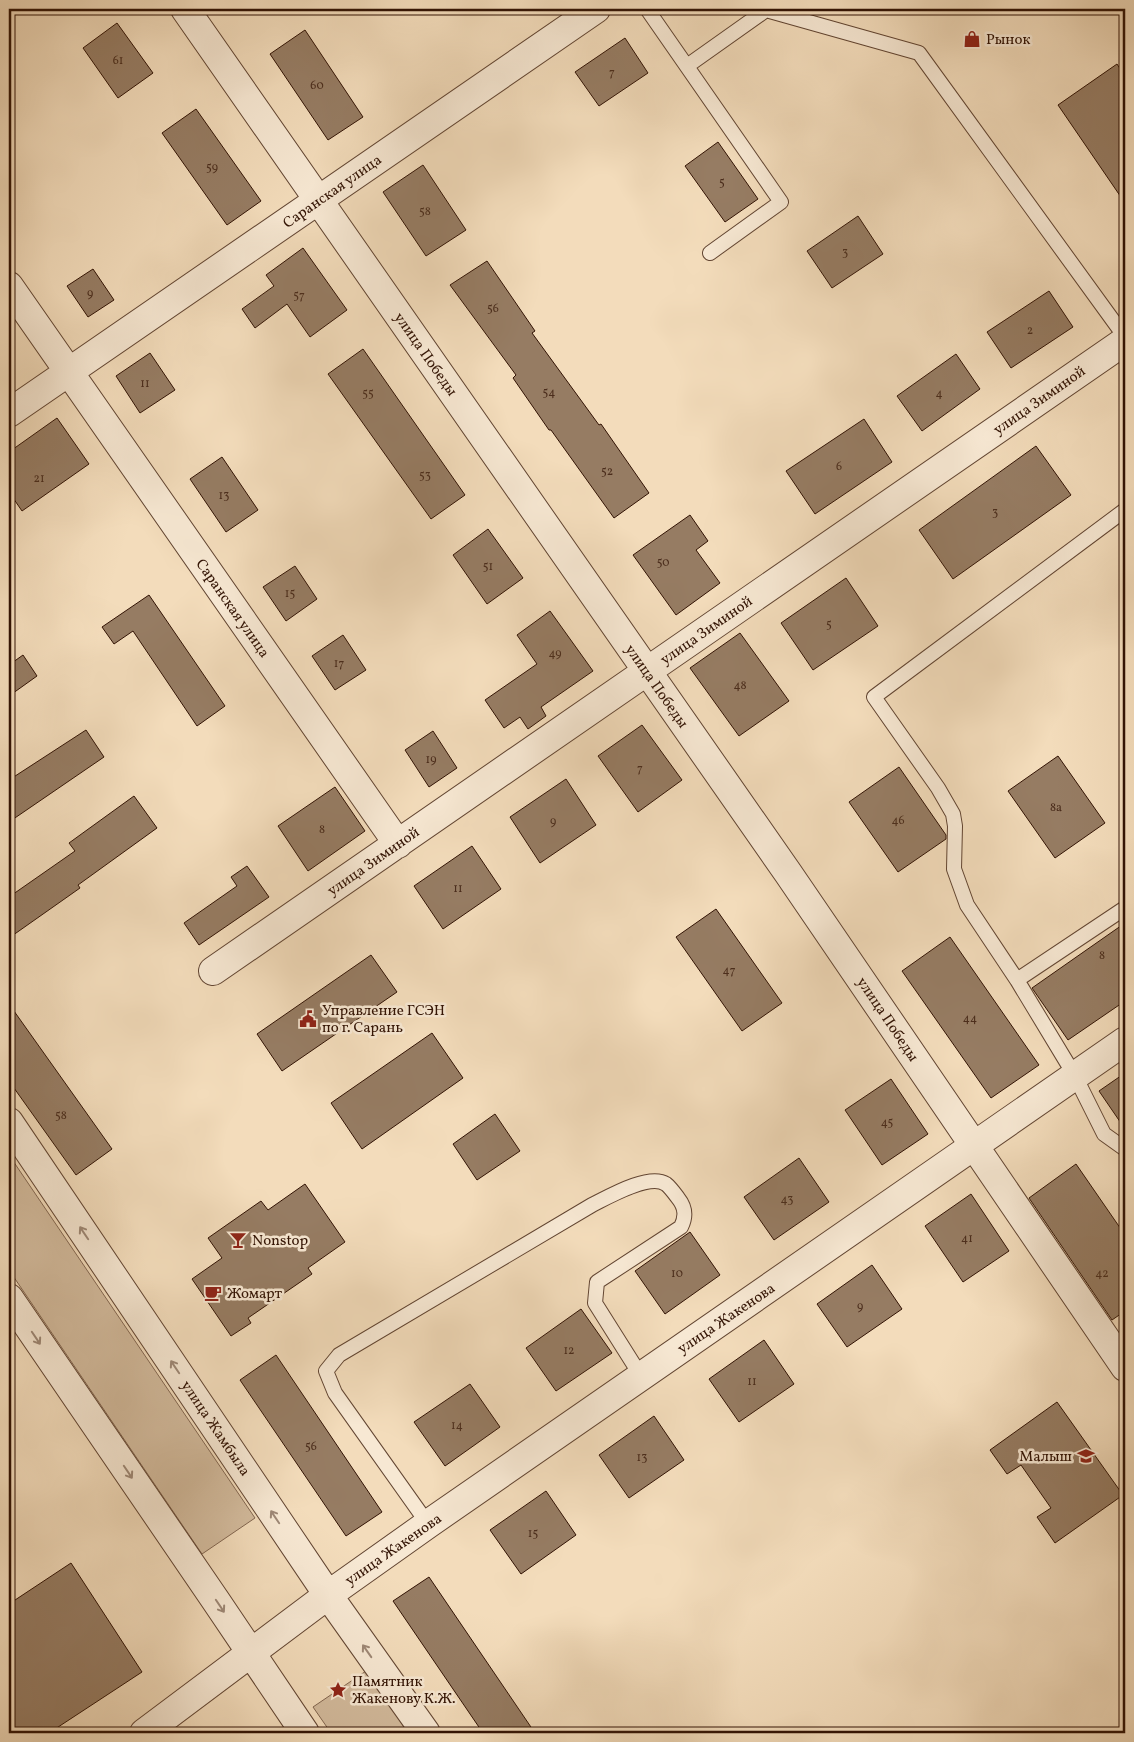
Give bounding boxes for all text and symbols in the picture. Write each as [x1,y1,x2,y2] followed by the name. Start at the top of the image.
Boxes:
[962,29,982,49] shop icon: Рынок
[986,30,1030,51] place label: Рынок
[113,53,123,69] house number: 61
[609,65,615,81] house number: 7
[310,78,324,94] house number: 60
[279,150,387,234] street label: Саранская улица
[206,160,218,176] house number: 59
[719,175,725,191] house number: 5
[419,204,431,220] house number: 58
[842,245,848,261] house number: 3
[87,286,93,302] house number: 9
[293,288,305,304] house number: 57
[487,301,499,317] house number: 56
[388,309,462,401] street label: улица Победы
[1027,323,1033,339] house number: 2
[990,362,1090,441] street label: улица Зиминой
[140,376,150,392] house number: 11
[543,385,555,401] house number: 54
[362,386,374,402] house number: 55
[935,386,943,402] house number: 4
[836,459,842,475] house number: 6
[601,464,613,480] house number: 52
[419,468,431,484] house number: 53
[33,471,45,487] house number: 21
[219,488,229,504] house number: 13
[992,505,998,521] house number: 3
[190,555,274,663] street label: Саранская улица
[657,555,669,571] house number: 50
[483,559,493,575] house number: 51
[285,586,295,602] house number: 15
[657,592,757,671] street label: улица Зиминой
[826,617,832,633] house number: 5
[619,641,693,733] street label: улица Победы
[548,646,562,662] house number: 49
[334,656,344,672] house number: 17
[733,678,747,694] house number: 48
[426,752,436,768] house number: 19
[637,761,643,777] house number: 7
[1050,800,1062,816] house number: 8а
[891,813,905,829] house number: 46
[550,814,556,830] house number: 9
[319,822,325,838] house number: 8
[324,823,424,902] street label: улица Зиминой
[453,881,463,897] house number: 11
[1099,948,1105,964] house number: 8
[723,963,736,979] house number: 47
[851,973,923,1067] street label: улица Победы
[322,1001,445,1039] place label: Управление ГСЭН по г. Сарань
[298,1009,318,1029] public building icon: Управление ГСЭН по г. Сарань
[963,1011,977,1027] house number: 44
[55,1108,67,1124] house number: 58
[881,1115,894,1131] house number: 45
[781,1192,793,1208] house number: 43
[79,1226,89,1240] one-way arrow
[228,1230,248,1250] bar icon: Nonstop
[252,1231,308,1252] place label: Nonstop
[961,1231,973,1247] house number: 41
[671,1266,683,1282] house number: 10
[1095,1266,1109,1282] house number: 42
[674,1279,780,1360] street label: улица Жакенова
[203,1283,223,1303] cafe icon: Жомарт
[227,1284,282,1305] place label: Жомарт
[857,1299,863,1315] house number: 9
[31,1331,41,1345] one-way arrow
[563,1343,575,1359] house number: 12
[170,1361,180,1375] one-way arrow
[747,1374,757,1390] house number: 11
[175,1377,255,1481] street label: улица Жамбыла
[451,1418,463,1434] house number: 14
[305,1439,317,1455] house number: 56
[1076,1446,1096,1466] school or university icon: Малыш
[1019,1447,1072,1468] place label: Малыш
[637,1450,647,1466] house number: 13
[123,1465,133,1479] one-way arrow
[341,1509,447,1591] street label: улица Жакенова
[270,1510,280,1524] one-way arrow
[528,1526,538,1542] house number: 15
[215,1599,225,1613] one-way arrow
[362,1644,372,1658] one-way arrow
[352,1672,456,1710] place label: Памятник Жакенову К.Ж.
[328,1680,348,1700] place icon: Памятник Жакенову К.Ж.

